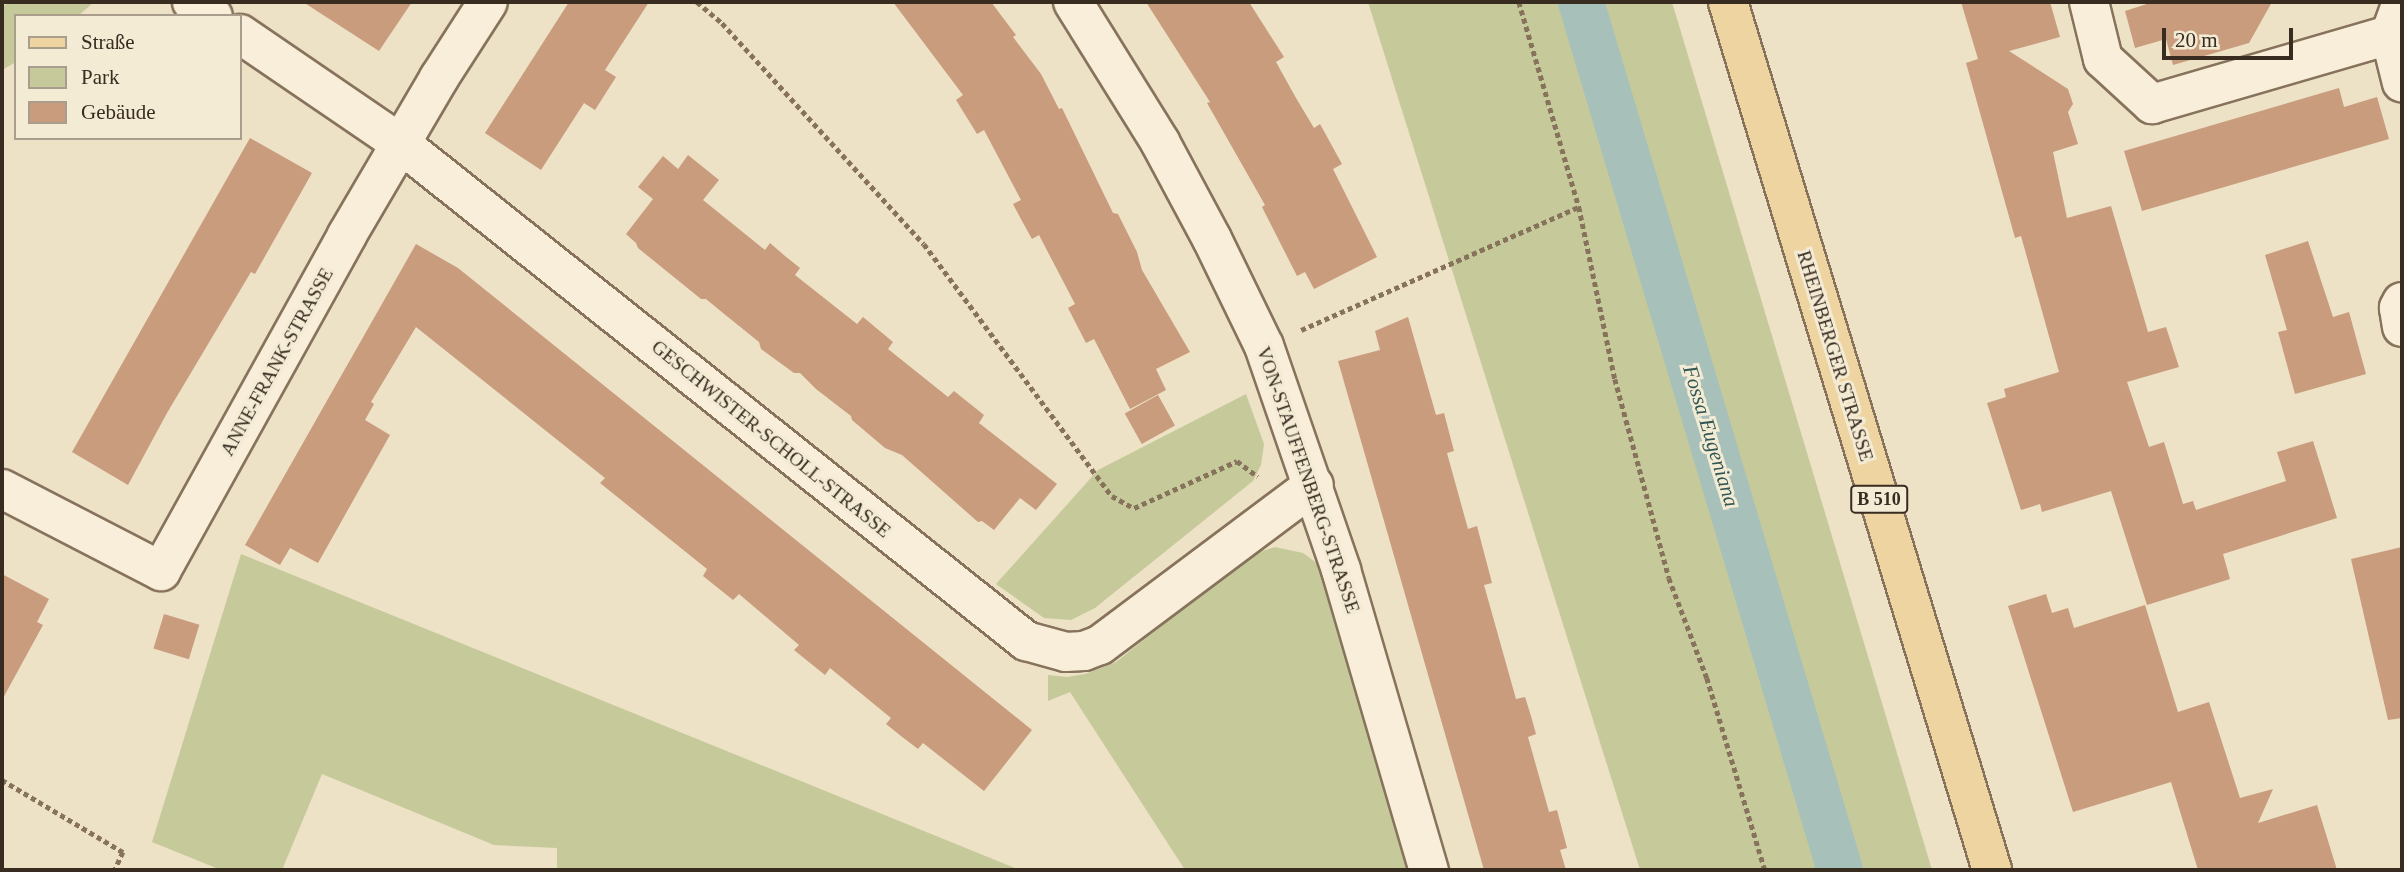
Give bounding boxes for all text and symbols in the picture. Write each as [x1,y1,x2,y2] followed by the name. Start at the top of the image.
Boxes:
[14,14,242,140] legend
[2166,14,2297,58] scale bar
[2175,28,2218,52] text: 20 m
[81,30,135,54] text: Straße
[81,65,120,89] text: Park
[81,100,156,124] text: Gebäude
[1792,248,1878,464] street label: RHEINBERGER STRASSE
[216,264,338,460] street label: ANNE-FRANK-STRASSE
[647,335,895,543] street label: GESCHWISTER-SCHOLL-STRASSE
[1252,344,1364,616] street label: VON-STAUFFENBERG-STRASSE
[1678,362,1744,510] water label: Fossa Eugeniana
[1849,485,1909,514] road number: B 510

